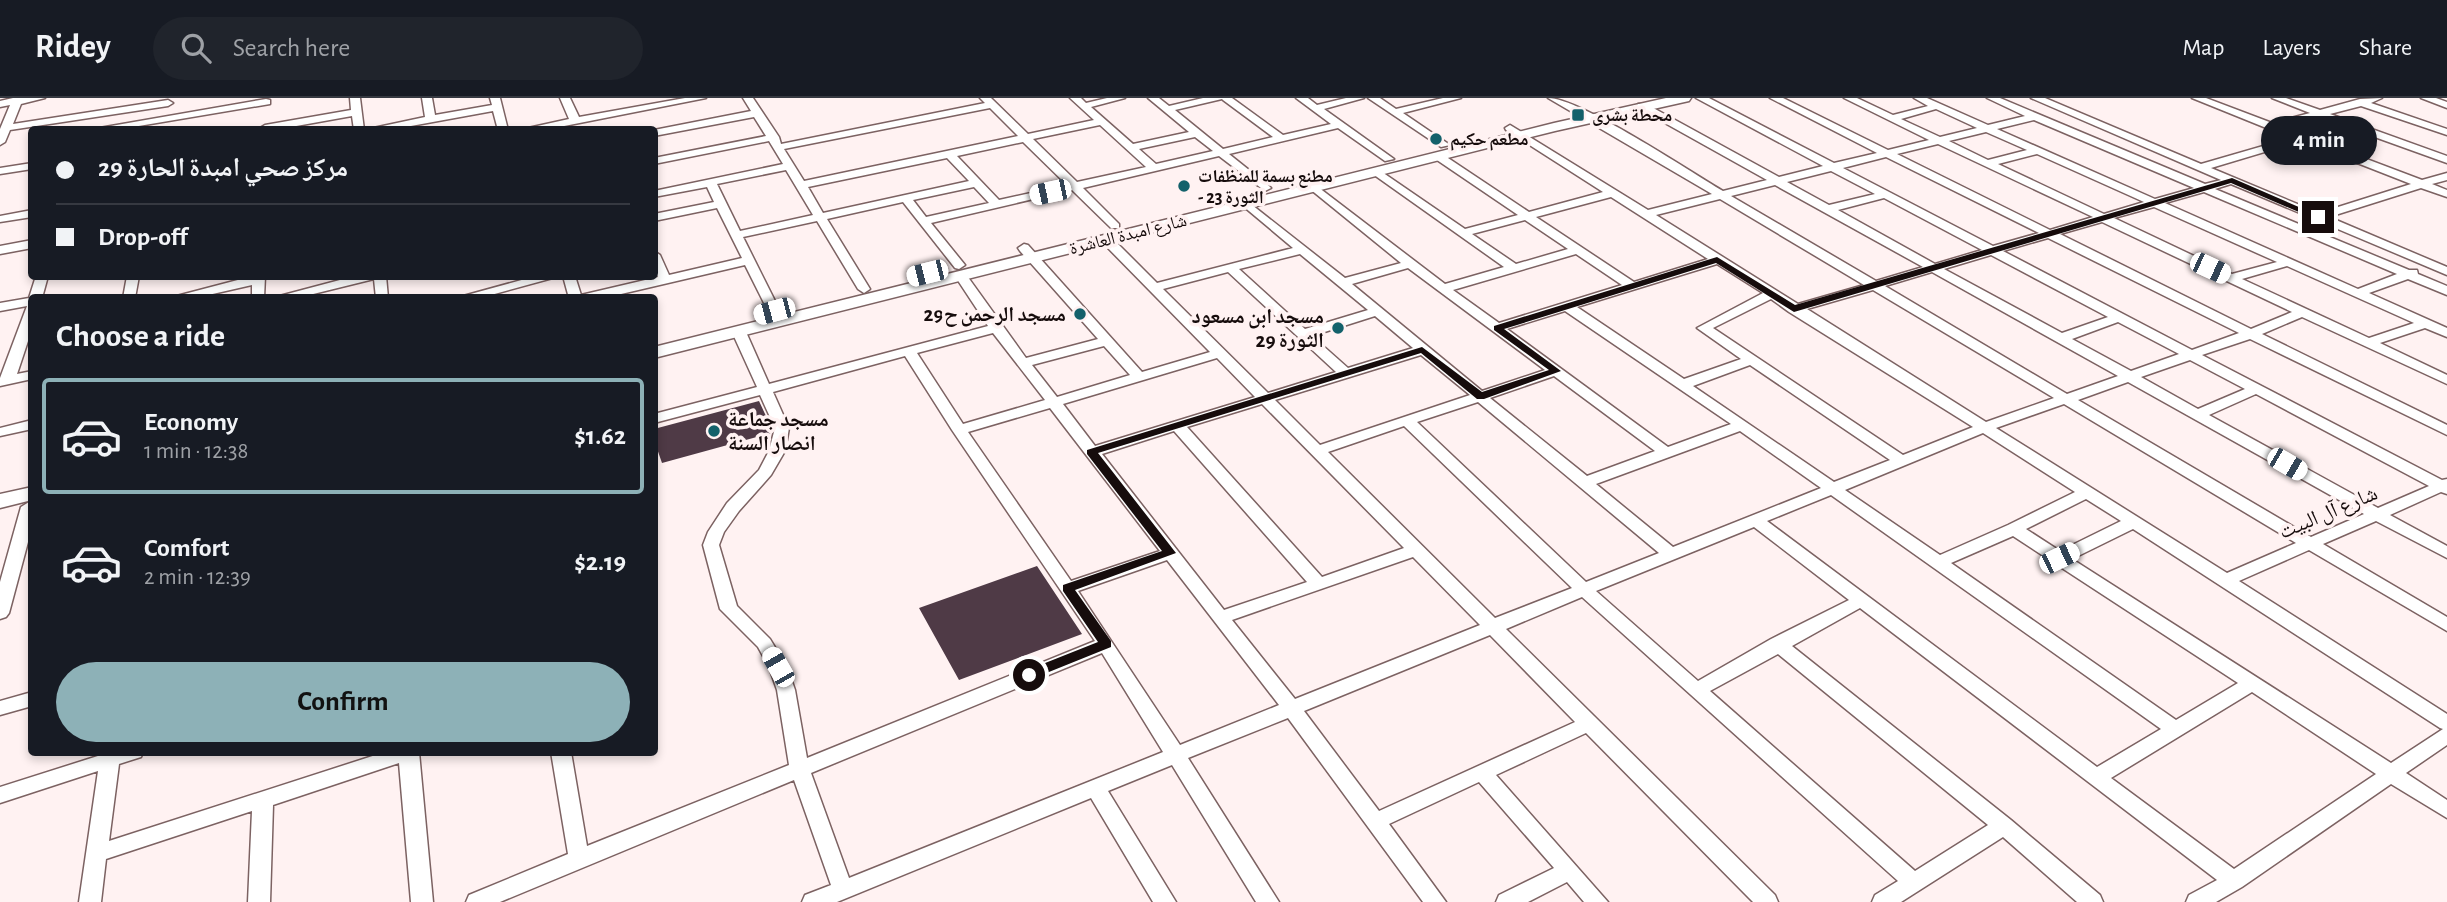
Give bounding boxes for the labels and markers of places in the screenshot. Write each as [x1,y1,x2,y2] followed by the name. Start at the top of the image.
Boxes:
[1570,107,1586,123] marker: محطة بشرى
[1592,107,1672,126] place label: محطة بشرى
[1428,131,1444,147] marker: مطعم حكيم
[1450,131,1529,151] place label: مطعم حكيم
[1198,168,1333,207] place label: مطنع بسمة للمنظفات - الثورة 23
[1176,178,1192,194] marker: مطنع بسمة للمنظفات - الثورة 23
[924,304,1066,327] place label: مسجد الرحمن ح29
[1072,306,1088,322] marker: مسجد الرحمن ح29
[1191,306,1324,352] place label: مسجد ابن مسعود الثورة 29
[1330,320,1346,336] marker: مسجد ابن مسعود الثورة 29
[728,409,829,454] place label: مسجد جماعة انصار السنة
[706,423,722,439] marker: مسجد جماعة انصار السنة

